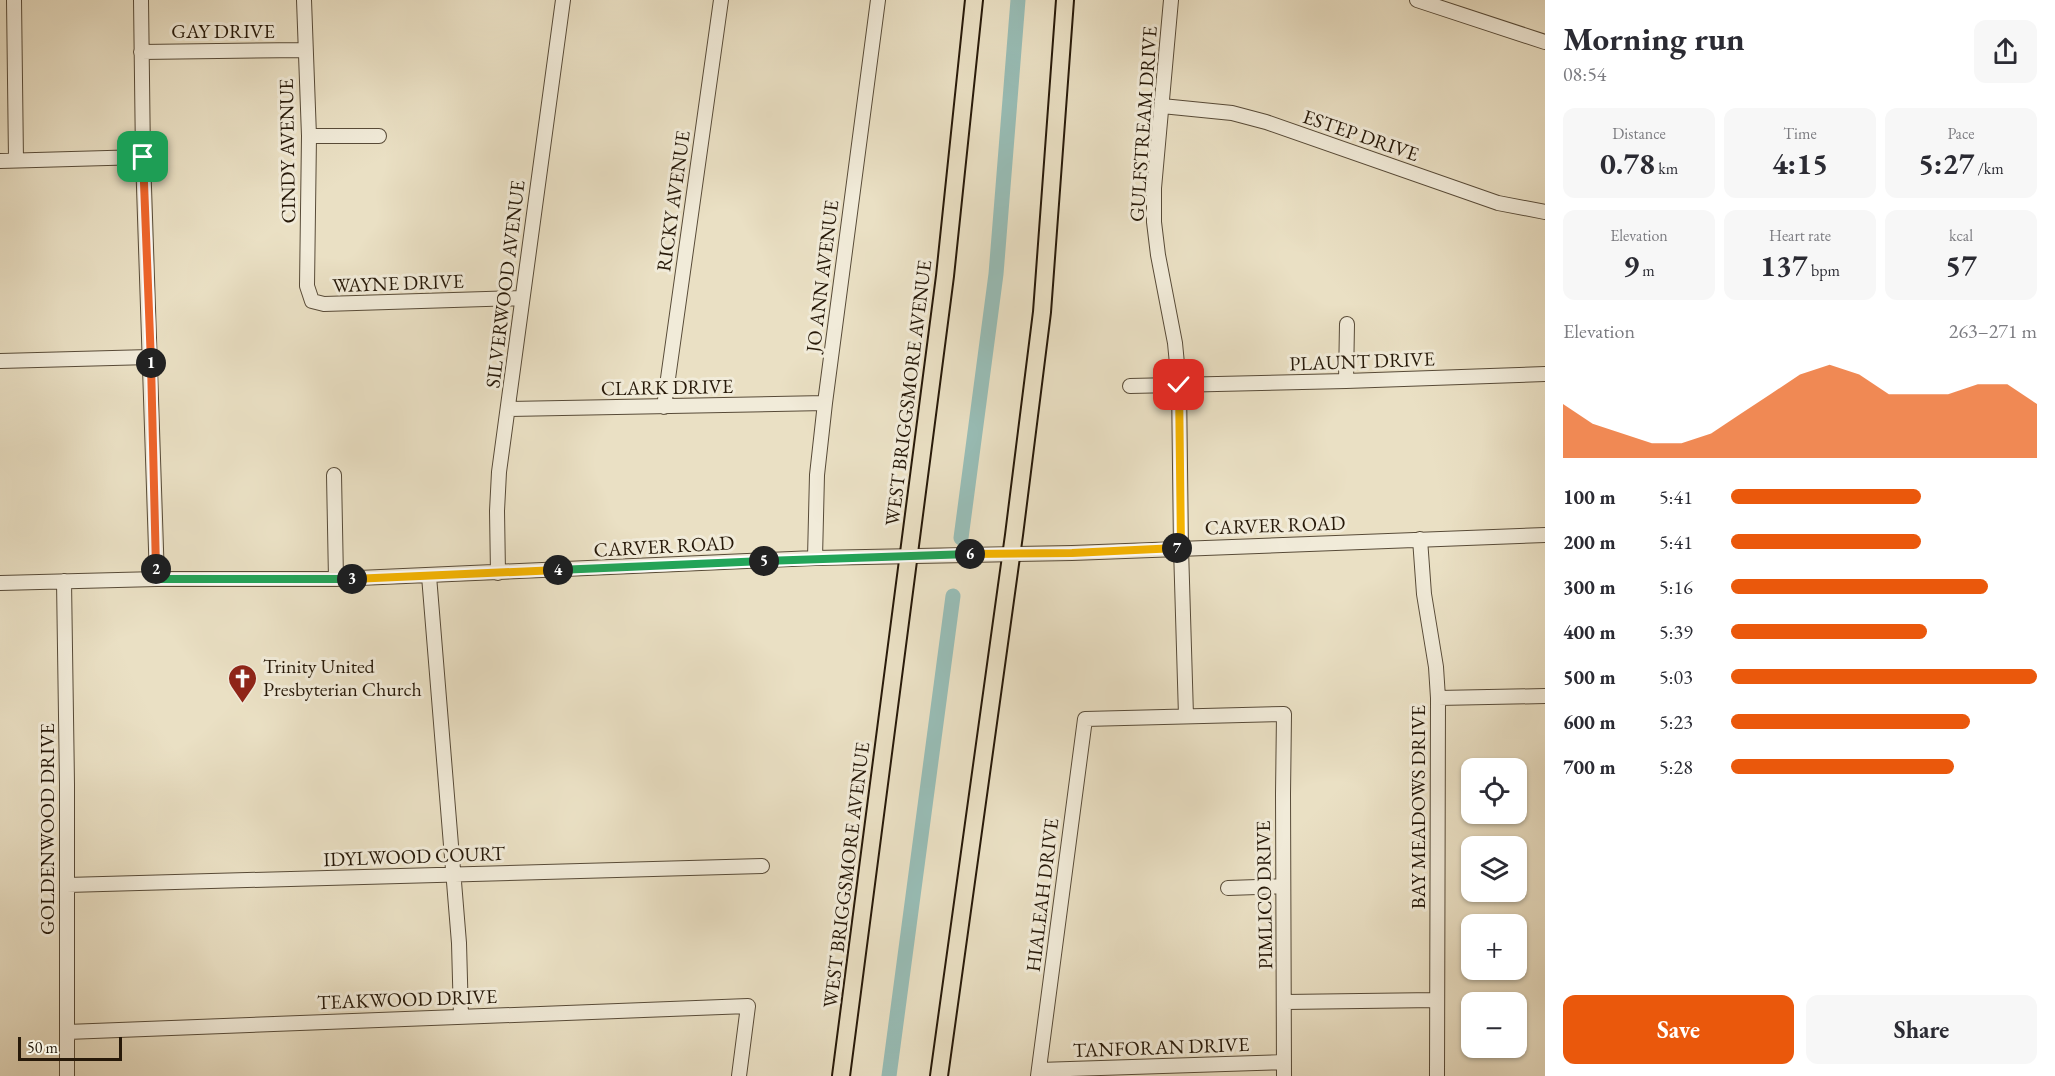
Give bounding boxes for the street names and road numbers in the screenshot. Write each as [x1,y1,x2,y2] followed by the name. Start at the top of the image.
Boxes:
[171,18,275,44] street label: GAY DRIVE
[1123,25,1163,223] street label: GULFSTREAM DRIVE
[273,78,301,224] street label: CINDY AVENUE
[1299,103,1423,167] street label: ESTEP DRIVE
[650,129,696,273] street label: RICKY AVENUE
[479,179,531,389] street label: SILVERWOOD AVENUE
[800,198,844,356] street label: JO ANN AVENUE
[879,258,937,528] street label: WEST BRIGGSMORE AVENUE
[332,268,464,298] street label: WAYNE DRIVE
[1289,345,1435,377] street label: PLAUNT DRIVE
[601,373,733,401] street label: CLARK DRIVE
[1204,510,1346,540] street label: CARVER ROAD
[593,529,735,563] street label: CARVER ROAD
[1405,705,1431,909] street label: BAY MEADOWS DRIVE
[34,723,60,935] street label: GOLDENWOOD DRIVE
[817,740,875,1010] street label: WEST BRIGGSMORE AVENUE
[1020,817,1064,973] street label: HIALEAH DRIVE
[1250,820,1278,970] street label: PIMLICO DRIVE
[323,840,506,872] street label: IDYLWOOD COURT
[316,983,498,1015] street label: TEAKWOOD DRIVE
[1072,1031,1250,1063] street label: TANFORAN DRIVE

